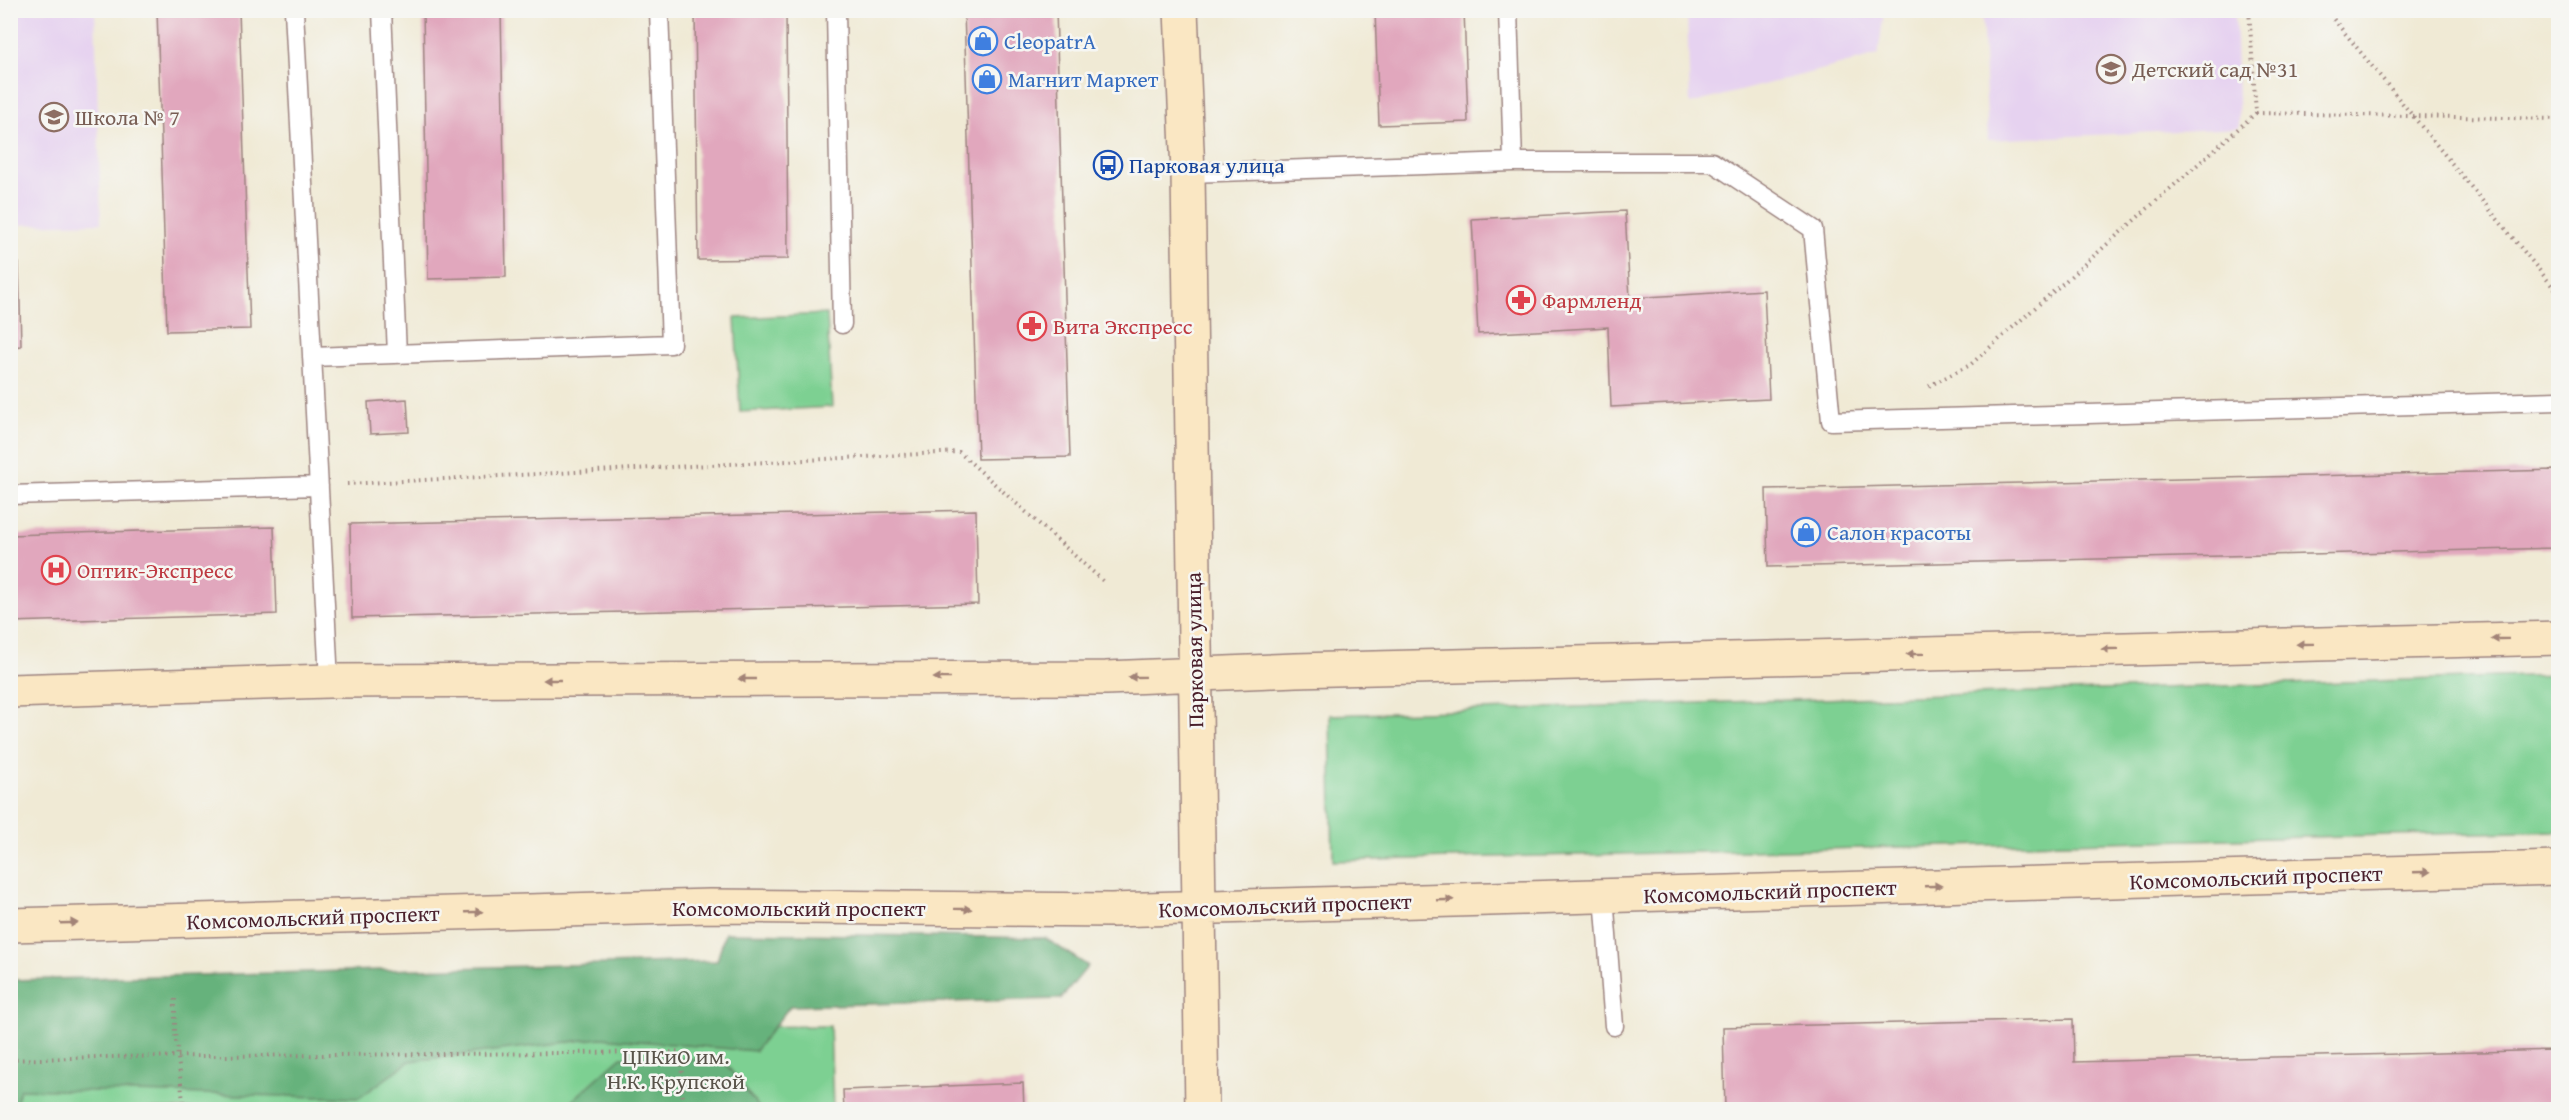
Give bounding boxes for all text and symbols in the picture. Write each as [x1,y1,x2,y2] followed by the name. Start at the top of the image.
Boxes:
[967,25,999,57] shop icon: CleopatrA
[1004,25,1097,57] place label: CleopatrA
[2095,53,2127,85] school or university icon: Детский сад №31
[2131,53,2298,85] place label: Детский сад №31
[971,63,1003,95] shop icon: Магнит Маркет
[1008,63,1159,95] place label: Магнит Маркет
[38,101,70,133] school or university icon: Школа № 7
[75,101,180,133] place label: Школа № 7
[1092,149,1124,181] bus stop icon: Парковая улица
[1129,149,1285,181] place label: Парковая улица
[1505,284,1537,316] pharmacy icon: Фармленд
[1542,284,1642,316] place label: Фармленд
[1016,310,1048,342] pharmacy icon: Вита Экспресс
[1053,310,1193,342] place label: Вита Экспресс
[1790,516,1822,548] shop icon: Салон красоты
[1827,516,1971,548] place label: Салон красоты
[40,554,72,586] hospital icon: Оптик-Экспресс
[77,554,234,586] place label: Оптик-Экспресс
[1177,571,1211,728] street label: Парковая улица
[2491,634,2510,644] one-way arrow
[2296,639,2315,649] one-way arrow
[2101,644,2120,654] one-way arrow
[1906,649,1925,659] one-way arrow
[1127,672,1146,682] one-way arrow
[932,673,951,683] one-way arrow
[737,674,756,684] one-way arrow
[542,675,561,685] one-way arrow
[2129,857,2383,897] street label: Комсомольский проспект
[2413,867,2432,876] one-way arrow
[1643,871,1897,911] street label: Комсомольский проспект
[1924,881,1943,891] one-way arrow
[1158,885,1412,925] street label: Комсомольский проспект
[672,892,926,924] street label: Комсомольский проспект
[1435,896,1454,905] one-way arrow
[186,897,440,937] street label: Комсомольский проспект
[953,904,972,914] one-way arrow
[464,908,483,917] one-way arrow
[59,919,78,928] one-way arrow
[607,1040,745,1097] park label: ЦПКиО им. Н.К. Крупской

